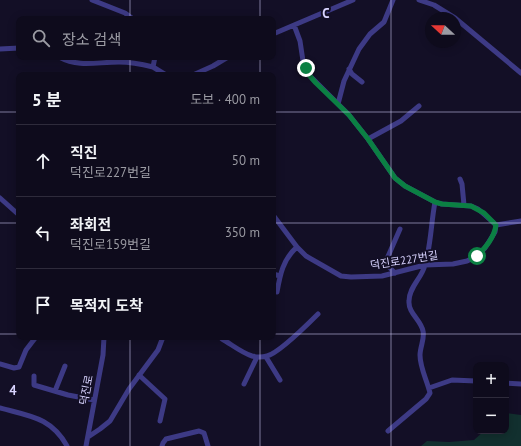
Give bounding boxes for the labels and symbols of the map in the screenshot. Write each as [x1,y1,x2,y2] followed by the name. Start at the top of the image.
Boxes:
[322,5,330,22] text: C
[425,12,461,48] north arrow
[297,59,315,77] route end
[468,247,486,265] route start
[369,248,439,272] street label: 덕진로227번길
[76,374,96,406] street label: 덕진로
[9,382,17,399] text: 4

